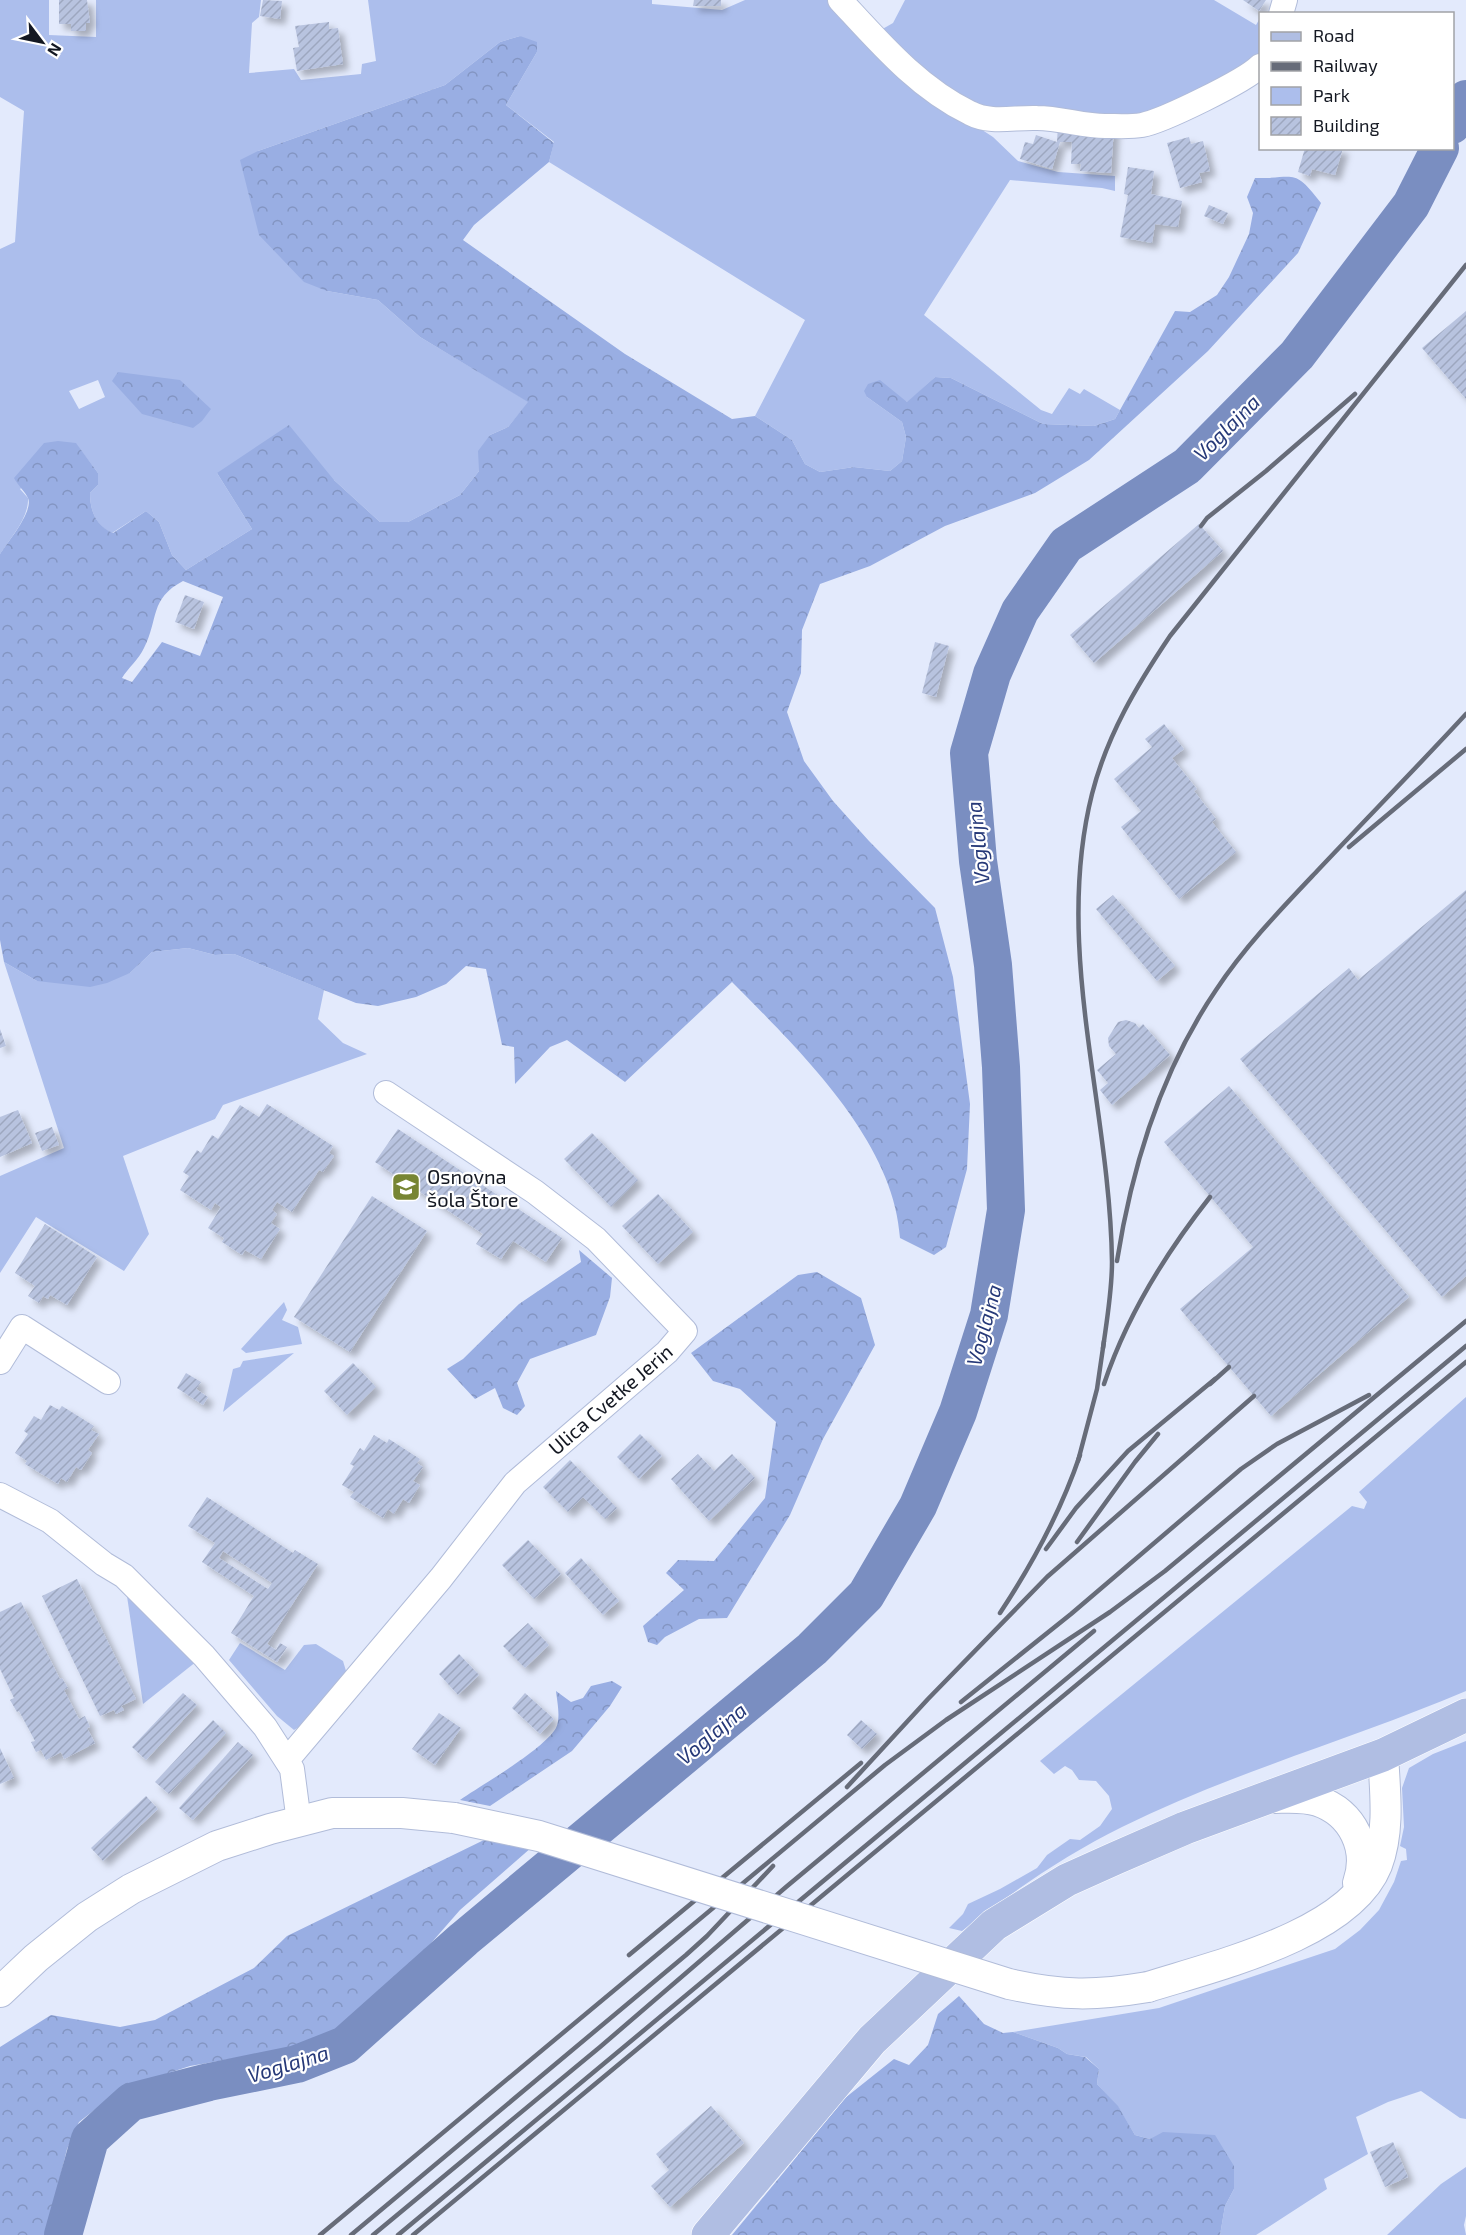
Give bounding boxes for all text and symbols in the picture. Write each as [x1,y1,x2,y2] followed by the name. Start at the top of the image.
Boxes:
[12,12,72,72] north arrow
[1259,12,1454,150] legend
[1313,24,1354,46] text: Road
[44,40,66,60] text: N
[1313,54,1378,76] text: Railway
[1313,84,1350,106] text: Park
[1313,114,1380,136] text: Building
[1188,389,1265,466] water label: Voglajna
[960,800,995,886] water label: Voglajna
[427,1164,518,1211] place label: Osnovna šola Štore
[390,1171,422,1203] school or university icon: Osnovna šola Štore
[960,1281,1007,1369] water label: Voglajna
[543,1339,677,1459] street label: Ulica Cvetke Jerin
[671,1697,752,1770] water label: Voglajna
[244,2039,332,2088] water label: Voglajna

